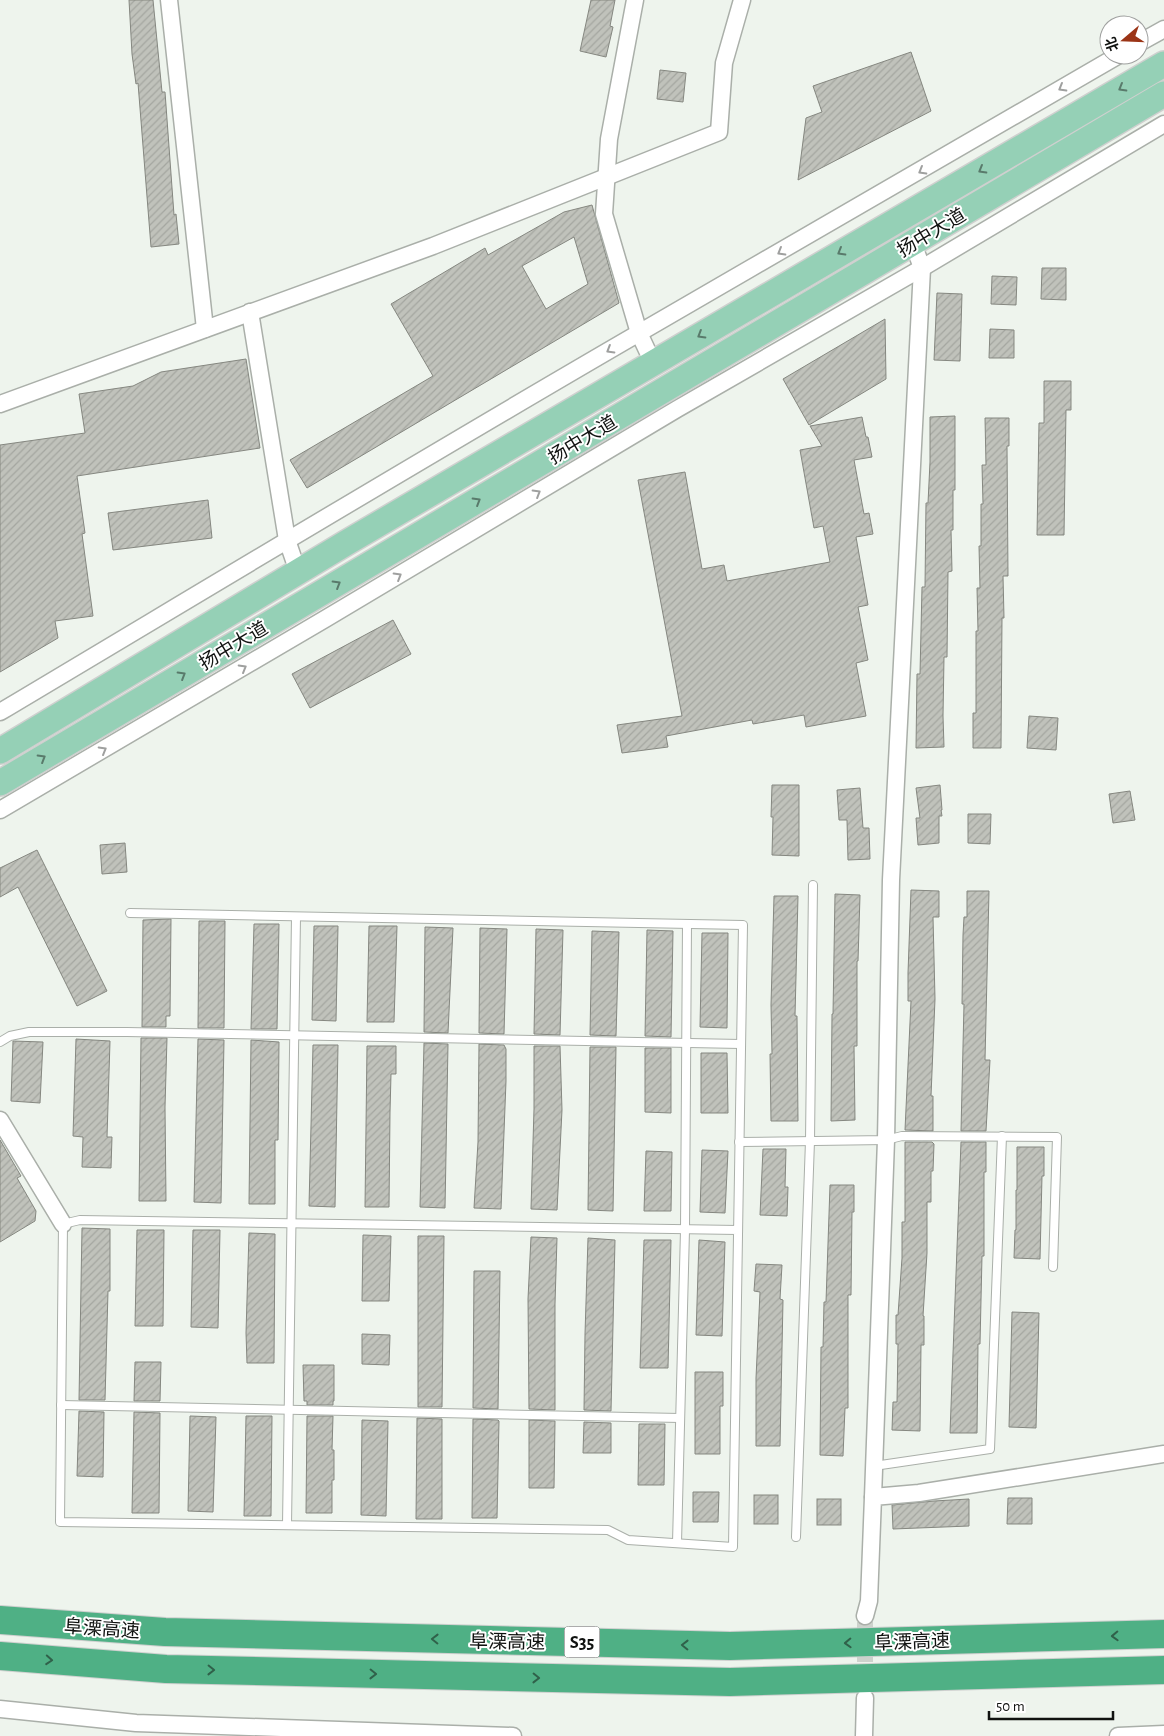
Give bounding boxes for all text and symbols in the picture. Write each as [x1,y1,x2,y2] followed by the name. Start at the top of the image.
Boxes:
[1099,15,1149,65] north arrow
[1103,35,1122,53] text: 北
[1058,82,1067,92] one-way arrow
[1118,82,1127,92] one-way arrow
[918,164,927,174] one-way arrow
[978,164,987,174] one-way arrow
[894,205,969,261] street label: 扬中大道
[777,245,786,255] one-way arrow
[838,246,847,256] one-way arrow
[698,328,707,338] one-way arrow
[606,344,615,354] one-way arrow
[545,412,620,468] street label: 扬中大道
[532,489,541,499] one-way arrow
[471,497,480,507] one-way arrow
[392,573,401,583] one-way arrow
[331,580,340,590] one-way arrow
[196,618,271,674] street label: 扬中大道
[237,664,246,674] one-way arrow
[176,672,185,682] one-way arrow
[97,746,106,756] one-way arrow
[36,754,45,764] one-way arrow
[63,1615,141,1642] street label: 阜溧高速
[564,1626,600,1658] road number: S35
[469,1630,545,1653] street label: 阜溧高速
[874,1630,950,1653] street label: 阜溧高速
[1111,1630,1119,1641] one-way arrow
[431,1634,439,1644] one-way arrow
[844,1638,852,1648] one-way arrow
[681,1640,689,1650] one-way arrow
[45,1654,53,1665] one-way arrow
[208,1665,215,1675] one-way arrow
[369,1668,377,1679] one-way arrow
[532,1672,540,1683] one-way arrow
[989,1688,1113,1720] scale bar
[996,1699,1025,1714] text: 50 m

